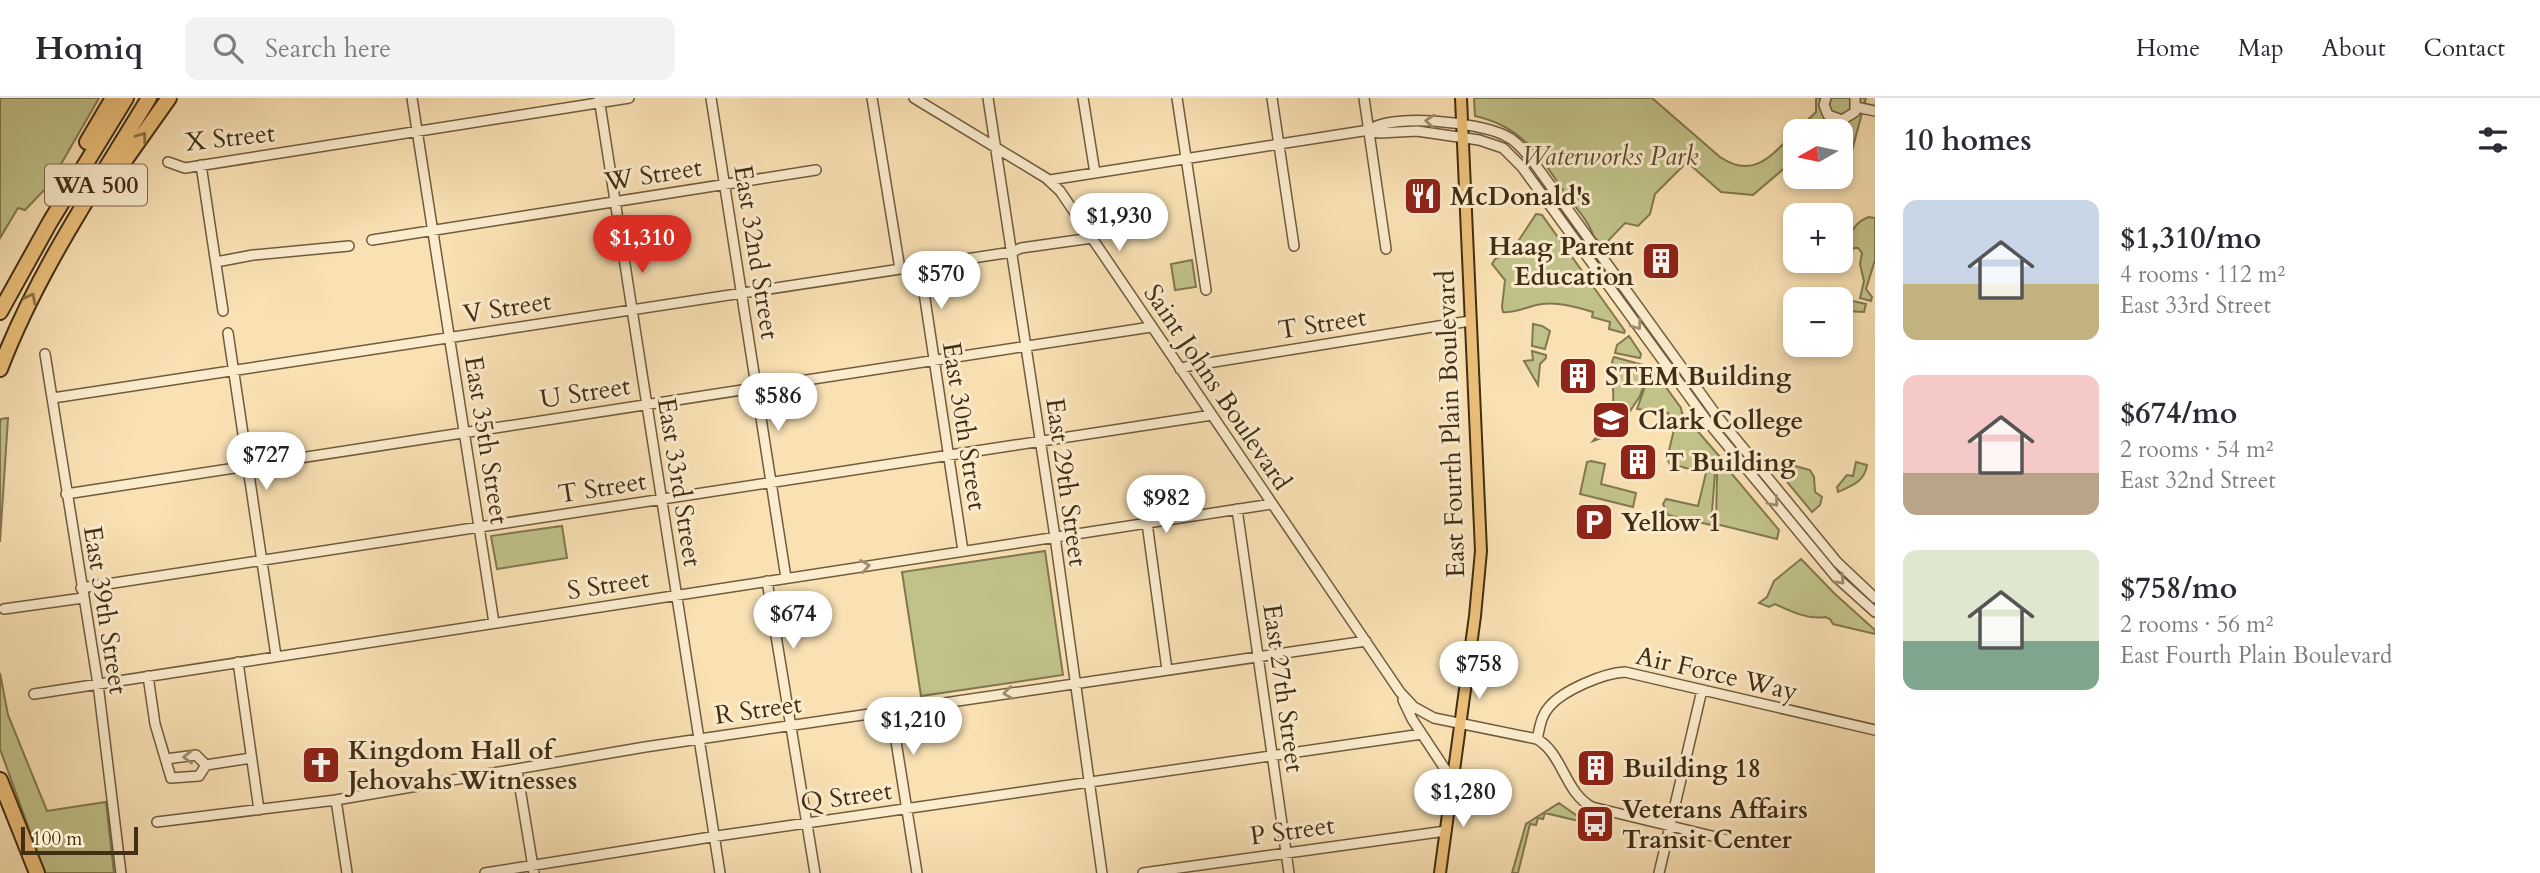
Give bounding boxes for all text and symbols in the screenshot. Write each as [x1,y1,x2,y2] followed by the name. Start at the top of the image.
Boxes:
[185,17,675,80] search box
[35,26,143,71] text: Homiq
[209,29,247,67] icon: search
[265,31,391,66] text: Search here
[2136,32,2200,65] text: Home
[2238,32,2284,65] text: Map
[2322,32,2386,65] text: About
[2424,32,2505,65] text: Contact
[1424,114,1435,129] one-way arrow
[183,115,277,160] street label: X Street
[1783,119,1853,189] north arrow
[1783,119,1853,357] map controls
[1903,120,2032,161] text: 10 homes
[2474,121,2512,159] icon: filters
[133,132,146,145] one-way arrow
[1522,139,1698,174] park label: Waterworks Park
[601,150,704,200] street label: W Street
[725,162,788,342] street label: East 32nd Street
[45,164,147,206] road number: WA 500
[1402,175,1444,217] restaurant icon: McDonald's
[1450,179,1591,214] place label: McDonald's
[1062,194,1176,253] pin: $1,930
[1086,200,1152,231] text: $1,930
[1783,203,1853,273] button: +
[585,216,699,275] pin: $1,310
[2120,218,2261,259] text: $1,310/mo
[609,222,675,253] text: $1,310
[1959,228,2043,312] icon: home
[1488,229,1634,294] place label: Haag Parent Education
[1640,240,1682,282] building icon: Haag Parent Education
[900,252,982,311] pin: $570
[917,258,965,289] text: $570
[2120,259,2285,290] text: 4 rooms · 112 m²
[1428,269,1473,578] street label: East Fourth Plain Boulevard
[1136,277,1300,497] street label: Saint Johns Boulevard
[461,283,554,332] street label: V Street
[1783,287,1853,357] button: −
[2120,290,2271,321] text: East 33rd Street
[23,293,37,305] one-way arrow
[1276,299,1369,348] street label: T Street
[1629,317,1641,330] one-way arrow
[934,339,995,513] street label: East 30th Street
[456,353,517,527] street label: East 35th Street
[1557,355,1599,397] building icon: STEM Building
[1605,359,1792,394] place label: STEM Building
[538,368,633,417] street label: U Street
[737,374,819,433] pin: $586
[754,380,802,411] text: $586
[2120,393,2237,434] text: $674/mo
[649,395,710,569] street label: East 33rd Street
[1037,396,1096,569] street label: East 29th Street
[1590,399,1632,441] school or university icon: Clark College
[1638,403,1803,438] place label: Clark College
[1959,403,2043,487] icon: home
[225,432,307,492] pin: $727
[2120,434,2273,465] text: 2 rooms · 54 m²
[242,439,290,470] text: $727
[1617,441,1659,483] building icon: T Building
[1665,445,1796,480] place label: T Building
[556,463,649,512] street label: T Street
[2120,465,2276,496] text: East 32nd Street
[1125,476,1207,535] pin: $982
[1142,482,1190,513] text: $982
[1765,495,1778,507] one-way arrow
[1573,501,1615,543] parking icon: Yellow 1
[1621,505,1721,540] place label: Yellow 1
[75,523,136,697] street label: East 39th Street
[859,559,871,574] one-way arrow
[565,561,652,608] street label: S Street
[2120,568,2237,609] text: $758/mo
[1831,572,1844,585] one-way arrow
[1959,578,2043,662] icon: home
[752,592,834,651] pin: $674
[769,598,817,629] text: $674
[1254,602,1313,775] street label: East 27th Street
[2120,609,2273,640] text: 2 rooms · 56 m²
[1633,638,1801,709] street label: Air Force Way
[2120,640,2392,671] text: East Fourth Plain Boulevard
[1438,642,1520,701] pin: $758
[1455,648,1503,679] text: $758
[1002,685,1014,700] one-way arrow
[712,686,804,733] street label: R Street
[856,698,970,757] pin: $1,210
[880,704,946,735] text: $1,210
[344,733,577,798] place label: Kingdom Hall of Jehovahs Witnesses
[300,744,342,786] church icon: Kingdom Hall of Jehovahs Witnesses
[1575,747,1617,789] building icon: Building 18
[182,750,193,765] one-way arrow
[1623,751,1761,786] place label: Building 18
[1406,770,1520,829] pin: $1,280
[798,773,894,820] street label: Q Street
[1430,776,1496,807] text: $1,280
[1622,792,1808,857] place label: Veterans Affairs Transit Center
[1574,803,1616,845] bus stop icon: Veterans Affairs Transit Center
[1248,807,1337,854] street label: P Street
[21,824,138,856] scale bar
[32,826,82,852] text: 100 m

